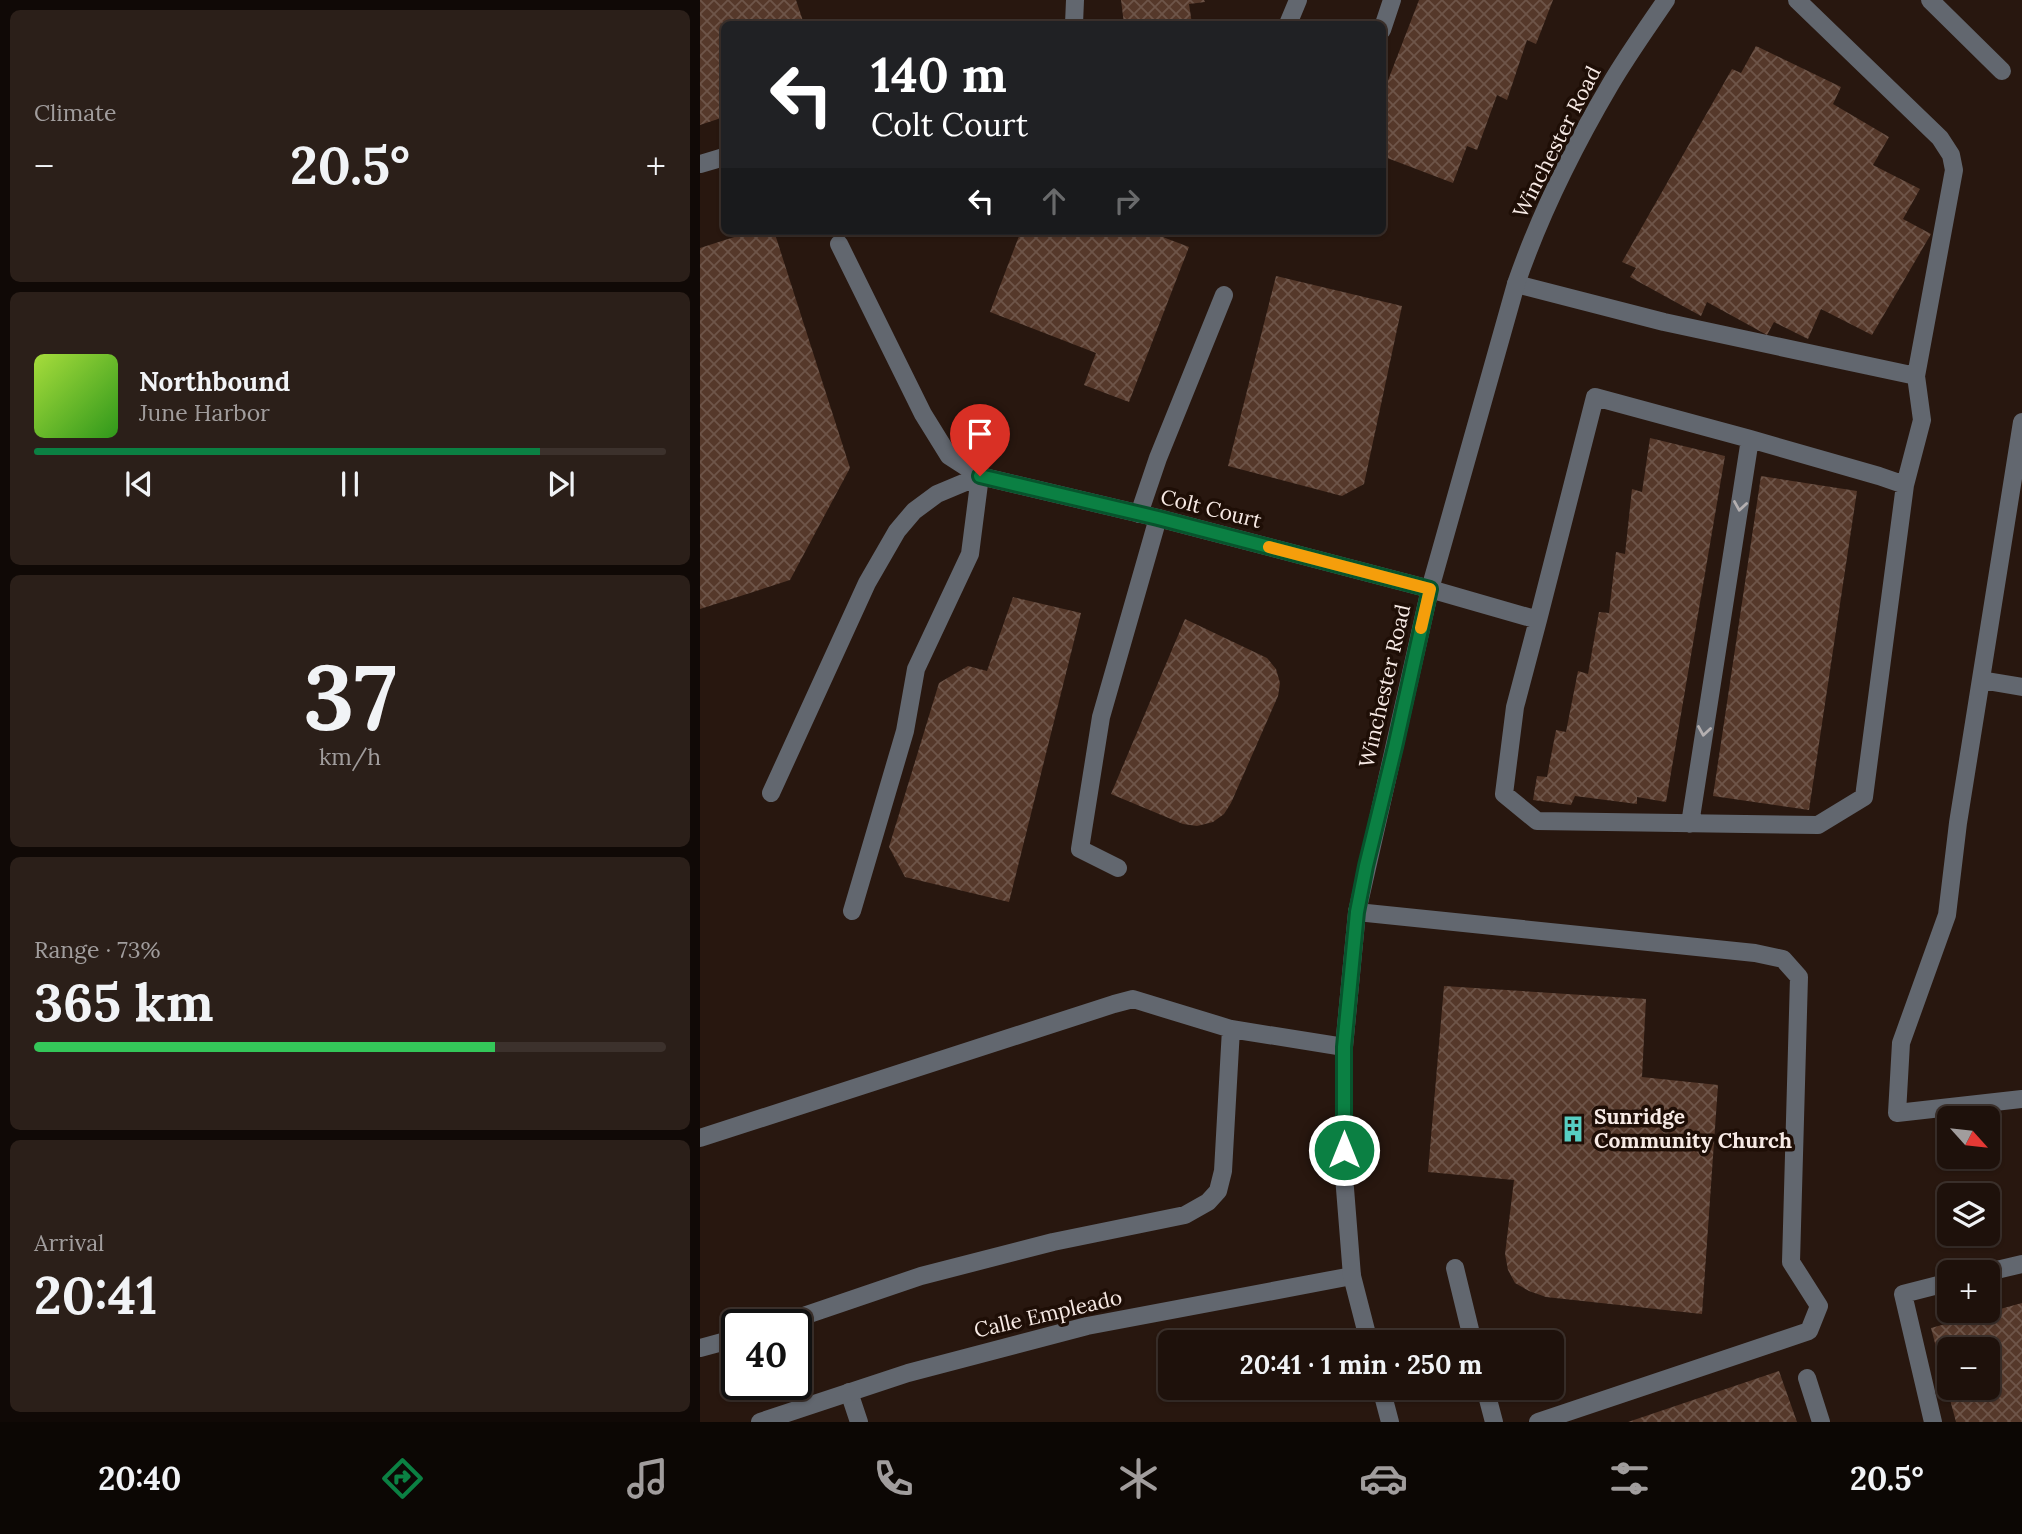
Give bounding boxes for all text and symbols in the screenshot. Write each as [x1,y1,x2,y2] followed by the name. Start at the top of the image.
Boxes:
[871,43,1007,105] text: 140 m
[756,49,847,140] icon: left
[1507,61,1606,222] street label: Winchester Road
[34,98,116,127] text: Climate
[871,104,1028,145] text: Colt Court
[290,132,410,198] text: 20.5°
[34,142,54,190] text: −
[646,142,666,190] text: +
[962,182,1000,220] icon: left
[1035,182,1073,220] icon: ahead
[1108,182,1146,220] icon: right
[139,365,290,398] text: Northbound
[139,398,270,427] text: June Harbor
[950,404,1010,476] pin
[961,415,999,453] icon: arrive
[120,465,158,503] icon: previous
[331,465,369,503] icon: pause
[542,465,580,503] icon: next
[1158,483,1265,534] street label: Colt Court
[1733,500,1748,512] one-way arrow
[1353,602,1416,770] street label: Winchester Road
[303,638,397,755] text: 37
[1697,725,1712,737] one-way arrow
[319,742,381,771] text: km/h
[34,935,161,964] text: Range · 73%
[34,969,214,1035] text: 365 km
[1594,1103,1792,1154] place label: Sunridge Community Church
[1937,1106,2000,1169] north arrow
[1937,1106,2000,1400] map controls
[1307,1113,1381,1187] position arrow
[1558,1114,1588,1144] building icon: Sunridge Community Church
[1937,1183,2000,1246] button: layers
[34,1228,104,1257] text: Arrival
[1937,1260,2000,1323] button: +
[34,1262,157,1328] text: 20:41
[971,1283,1124,1344] street label: Calle Empleado
[721,1309,812,1400] speed limit sign: 40
[1937,1337,2000,1400] button: −
[1240,1348,1482,1381] text: 20:41 · 1 min · 250 m
[378,1454,427,1503] icon: directions
[623,1454,672,1503] icon: music
[869,1454,918,1503] icon: phone
[1114,1454,1163,1503] icon: climate
[1359,1454,1408,1503] icon: car
[1605,1454,1654,1503] icon: filters
[98,1458,181,1499] text: 20:40
[1850,1458,1924,1499] text: 20.5°

